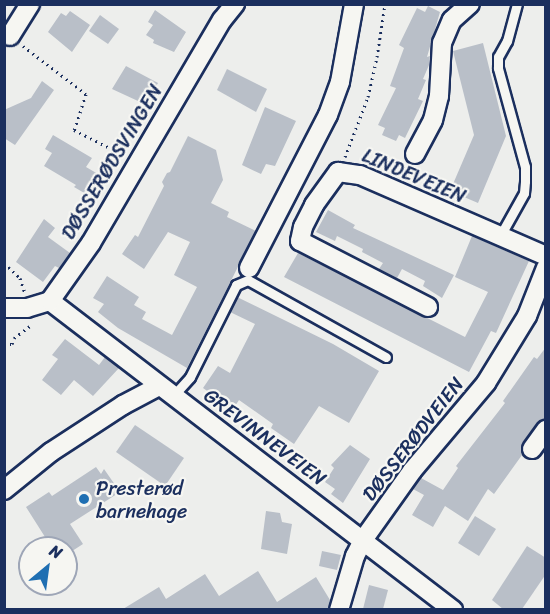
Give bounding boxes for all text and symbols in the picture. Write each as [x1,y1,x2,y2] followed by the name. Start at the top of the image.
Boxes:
[56,80,168,244] street label: DØSSERØDSVINGEN
[359,143,469,209] street label: LINDEVEIEN
[357,372,469,506] street label: DØSSERØDVEIEN
[199,383,331,491] street label: GREVINNEVEIEN
[96,476,187,523] place label: Presterød barnehage
[77,492,91,506] marker: Presterød barnehage
[18,536,78,596] north arrow
[44,536,68,567] text: N

